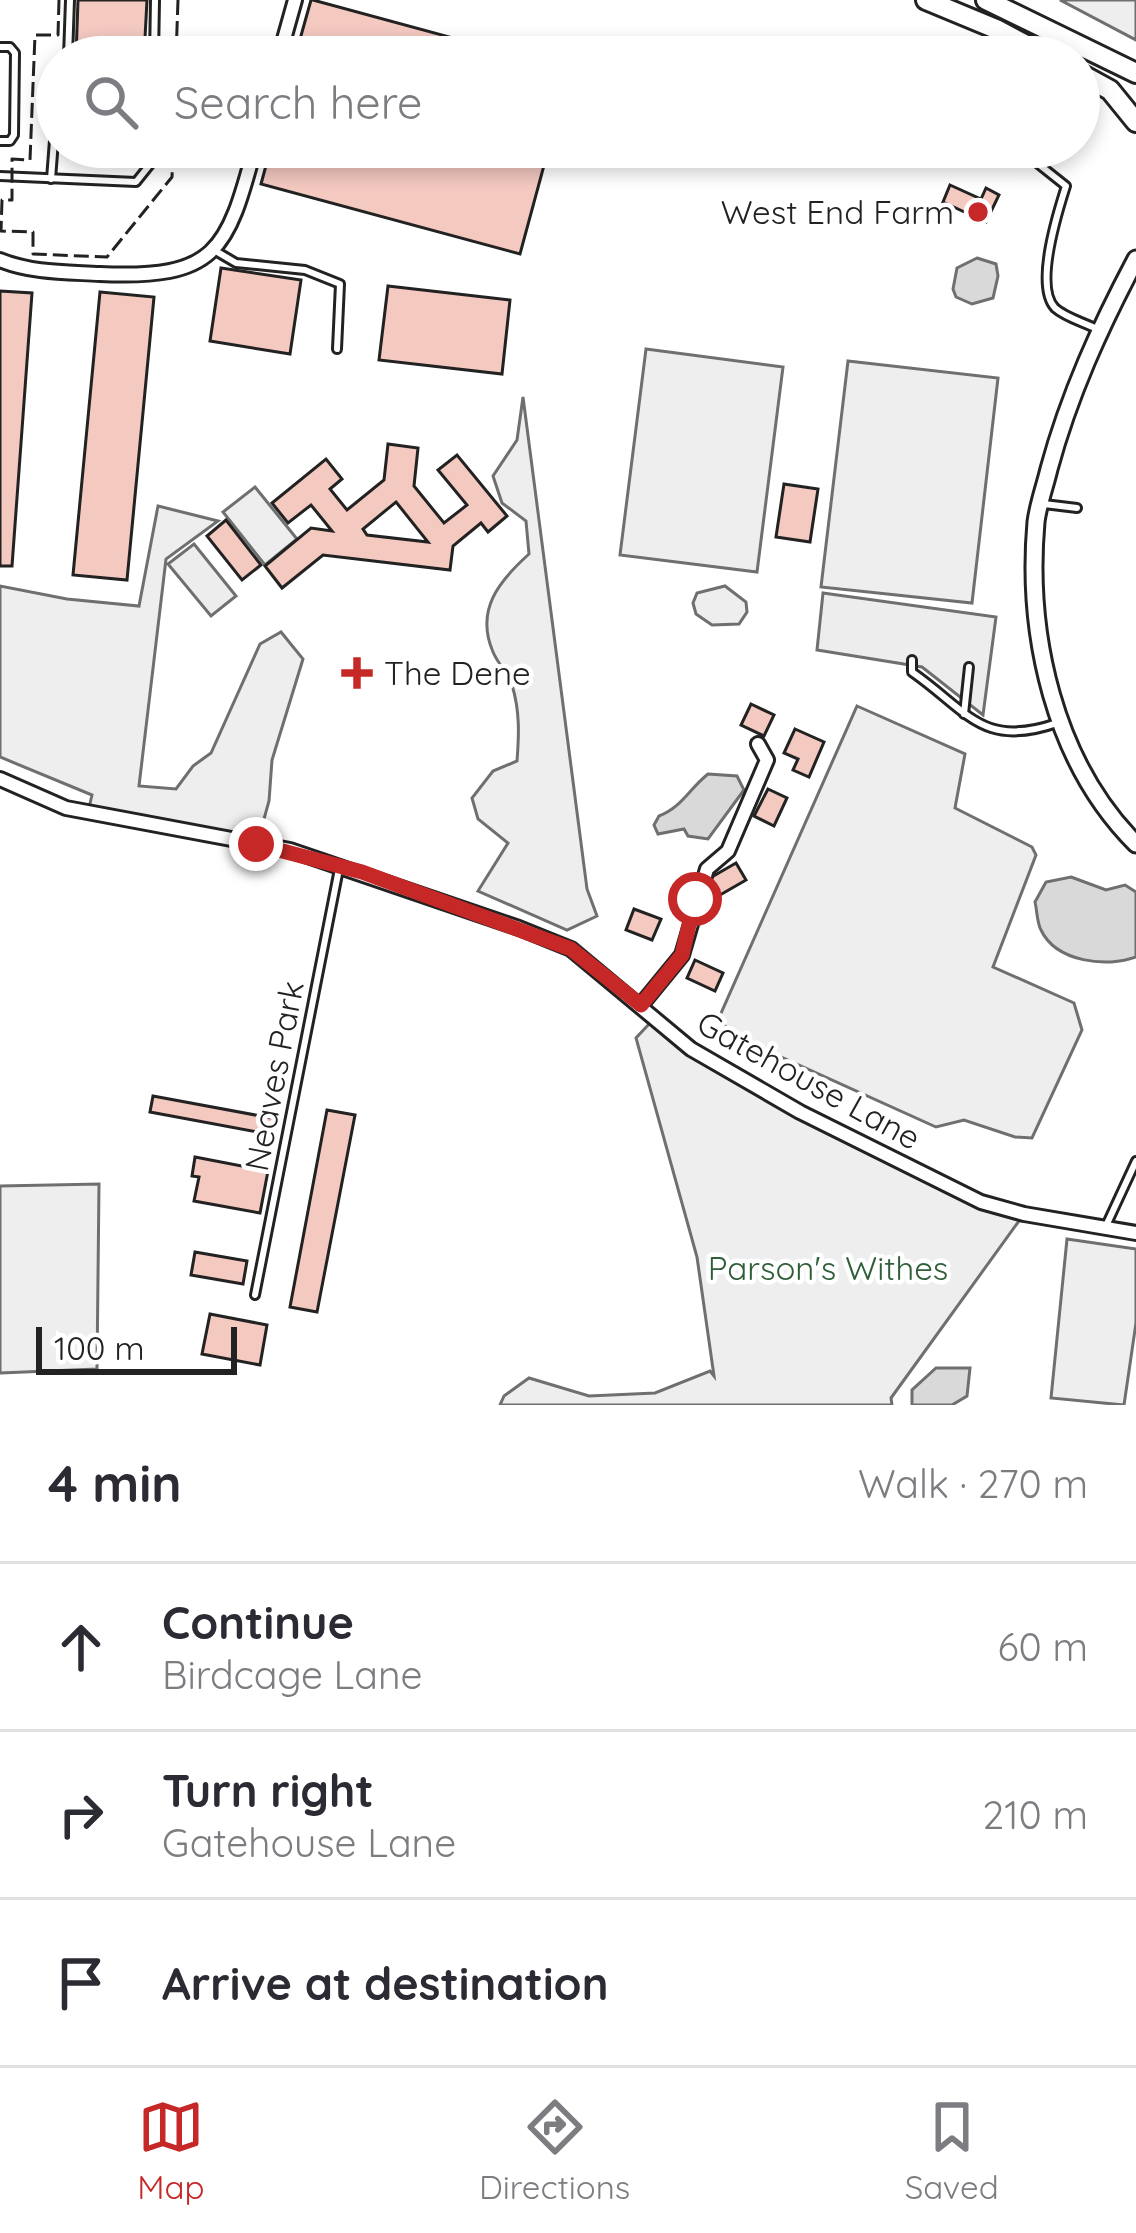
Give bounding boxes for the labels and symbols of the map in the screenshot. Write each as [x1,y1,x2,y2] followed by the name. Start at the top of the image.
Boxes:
[721,191,954,232] place label: West End Farm
[965,199,991,225] marker: West End Farm
[384,652,531,693] place label: The Dene
[341,657,373,689] marker: The Dene
[229,817,283,871] route end
[668,872,722,926] route start
[235,977,312,1174] street label: Neaves Park
[690,1001,928,1158] street label: Gatehouse Lane
[708,1247,948,1288] park label: Parson's Withes
[36,1321,237,1374] scale bar

